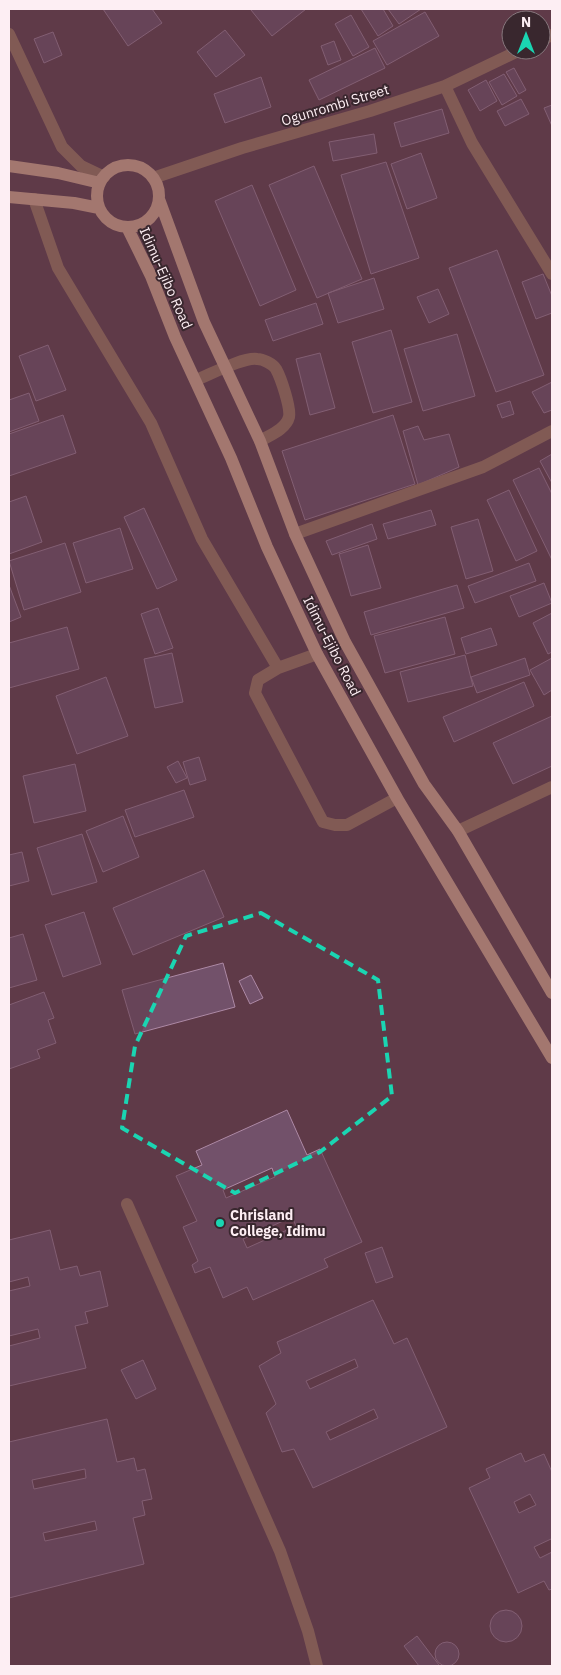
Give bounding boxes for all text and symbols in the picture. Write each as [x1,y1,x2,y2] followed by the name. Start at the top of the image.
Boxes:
[501,10,551,60] north arrow
[521,13,531,31] text: N
[279,80,391,130] street label: Ogunrombi Street
[136,224,196,332] street label: Idimu-Ejibo Road
[299,593,365,699] street label: Idimu-Ejibo Road
[230,1206,326,1240] place label: Chrisland College, Idimu
[214,1217,226,1229] marker: Chrisland College, Idimu

